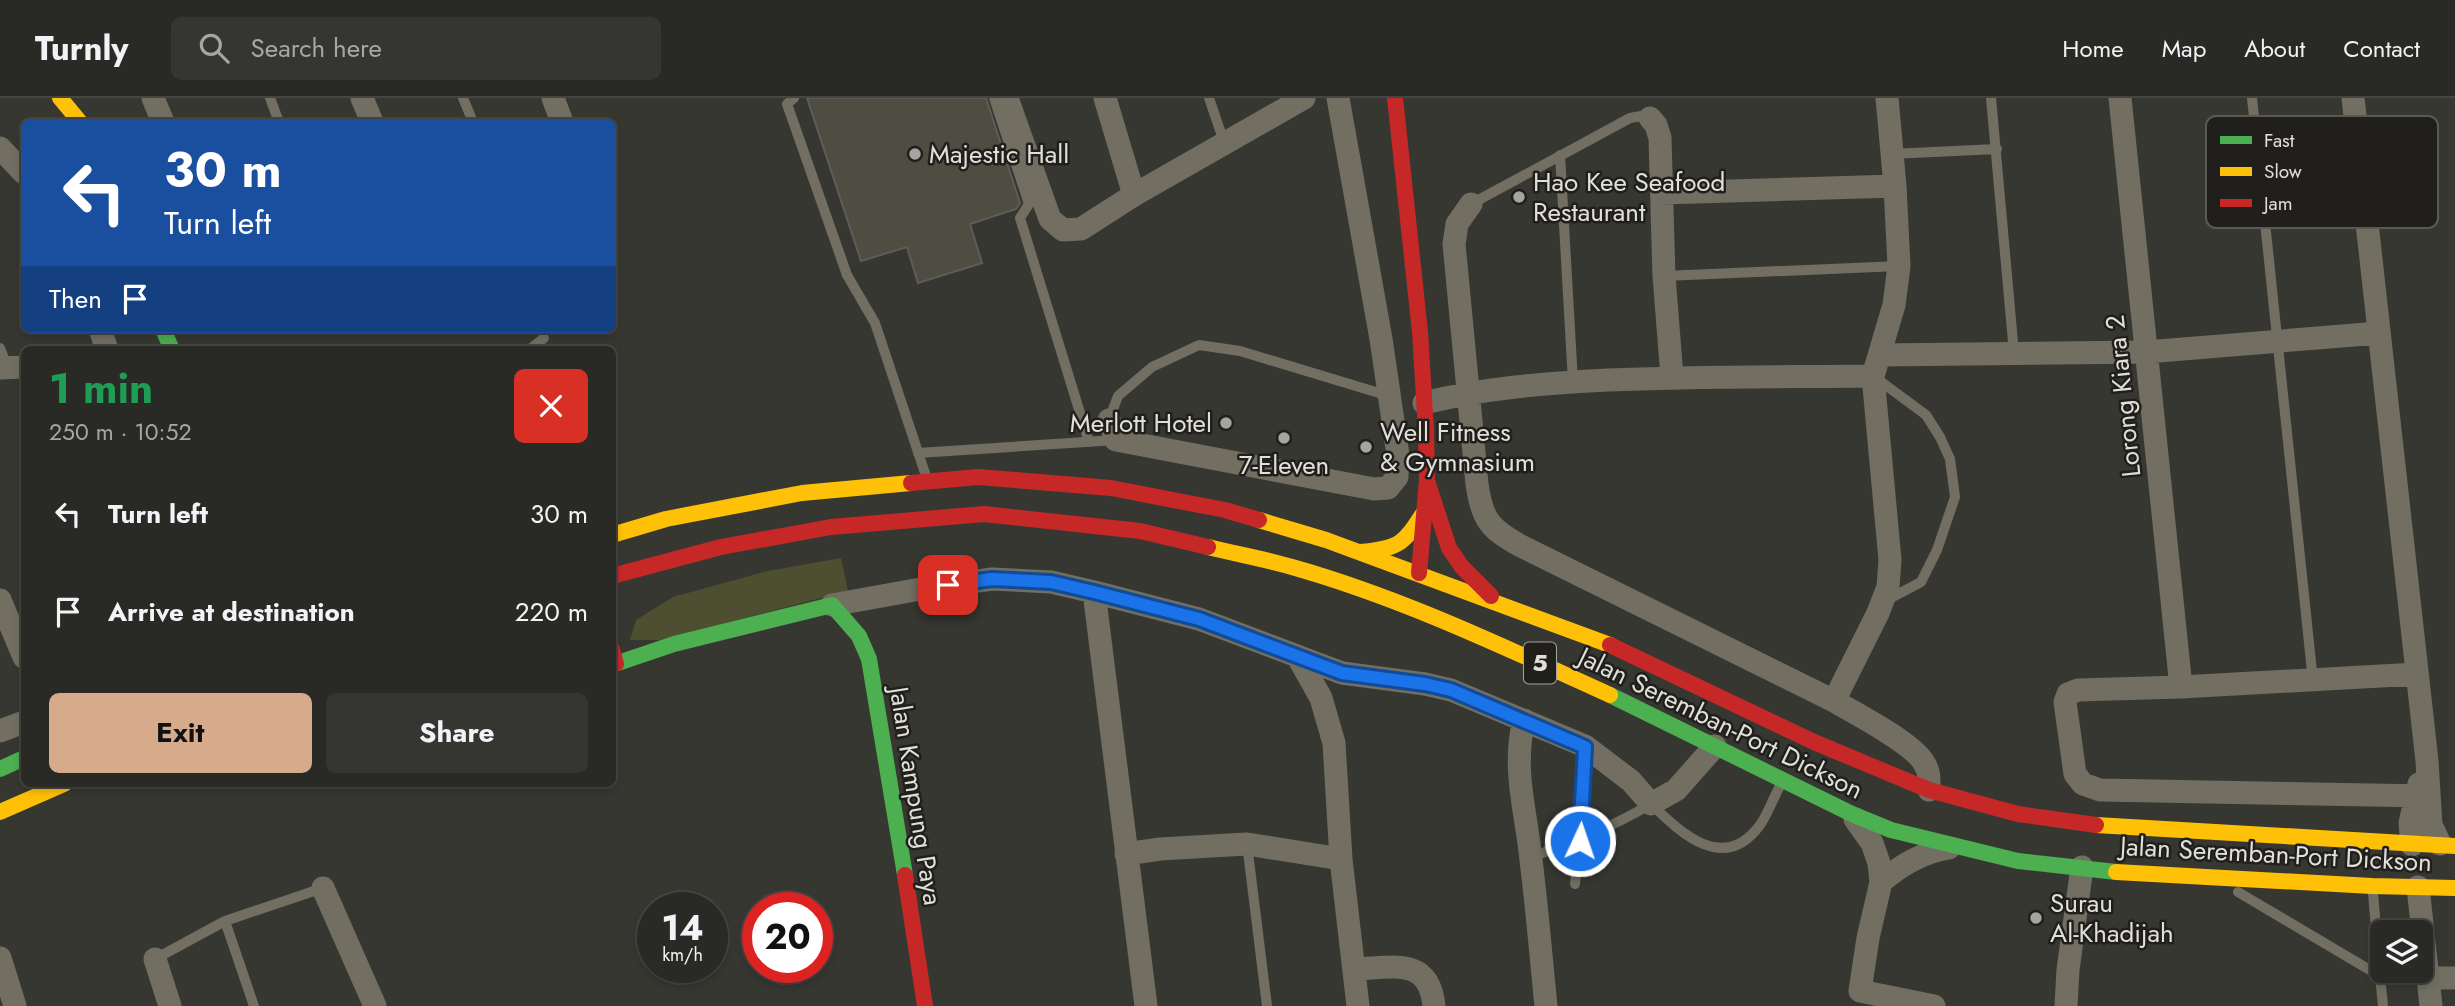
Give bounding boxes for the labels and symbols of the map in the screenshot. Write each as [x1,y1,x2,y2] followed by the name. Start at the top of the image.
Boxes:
[2206,116,2438,228] legend
[2264,127,2295,154] text: Fast
[929,135,1069,173] place label: Majestic Hall
[907,146,923,162] marker: Majestic Hall
[2264,158,2302,185] text: Slow
[1533,163,1725,231] place label: Hao Kee Seafood Restaurant
[1511,189,1527,205] marker: Hao Kee Seafood Restaurant
[2261,190,2293,217] text: Jam
[2096,313,2150,479] street label: Lorong Kiara 2
[1070,404,1212,442] place label: Merlott Hotel
[1380,413,1535,481] place label: Well Fitness & Gymnasium
[1218,415,1234,431] marker: Merlott Hotel
[1276,430,1292,446] marker: 7-Eleven
[1358,439,1374,455] marker: Well Fitness & Gymnasium
[1239,446,1329,484] place label: 7-Eleven
[918,555,978,615] pin
[1570,636,1870,809] street label: Jalan Seremban-Port Dickson
[1524,642,1556,684] road number: 5
[880,681,952,908] street label: Jalan Kampung Paya
[1543,804,1617,878] position arrow
[2116,827,2433,881] street label: Jalan Seremban-Port Dickson
[2050,884,2174,952] place label: Surau Al-Khadijah
[742,892,833,983] speed limit sign: 20
[2028,910,2044,926] marker: Surau Al-Khadijah

